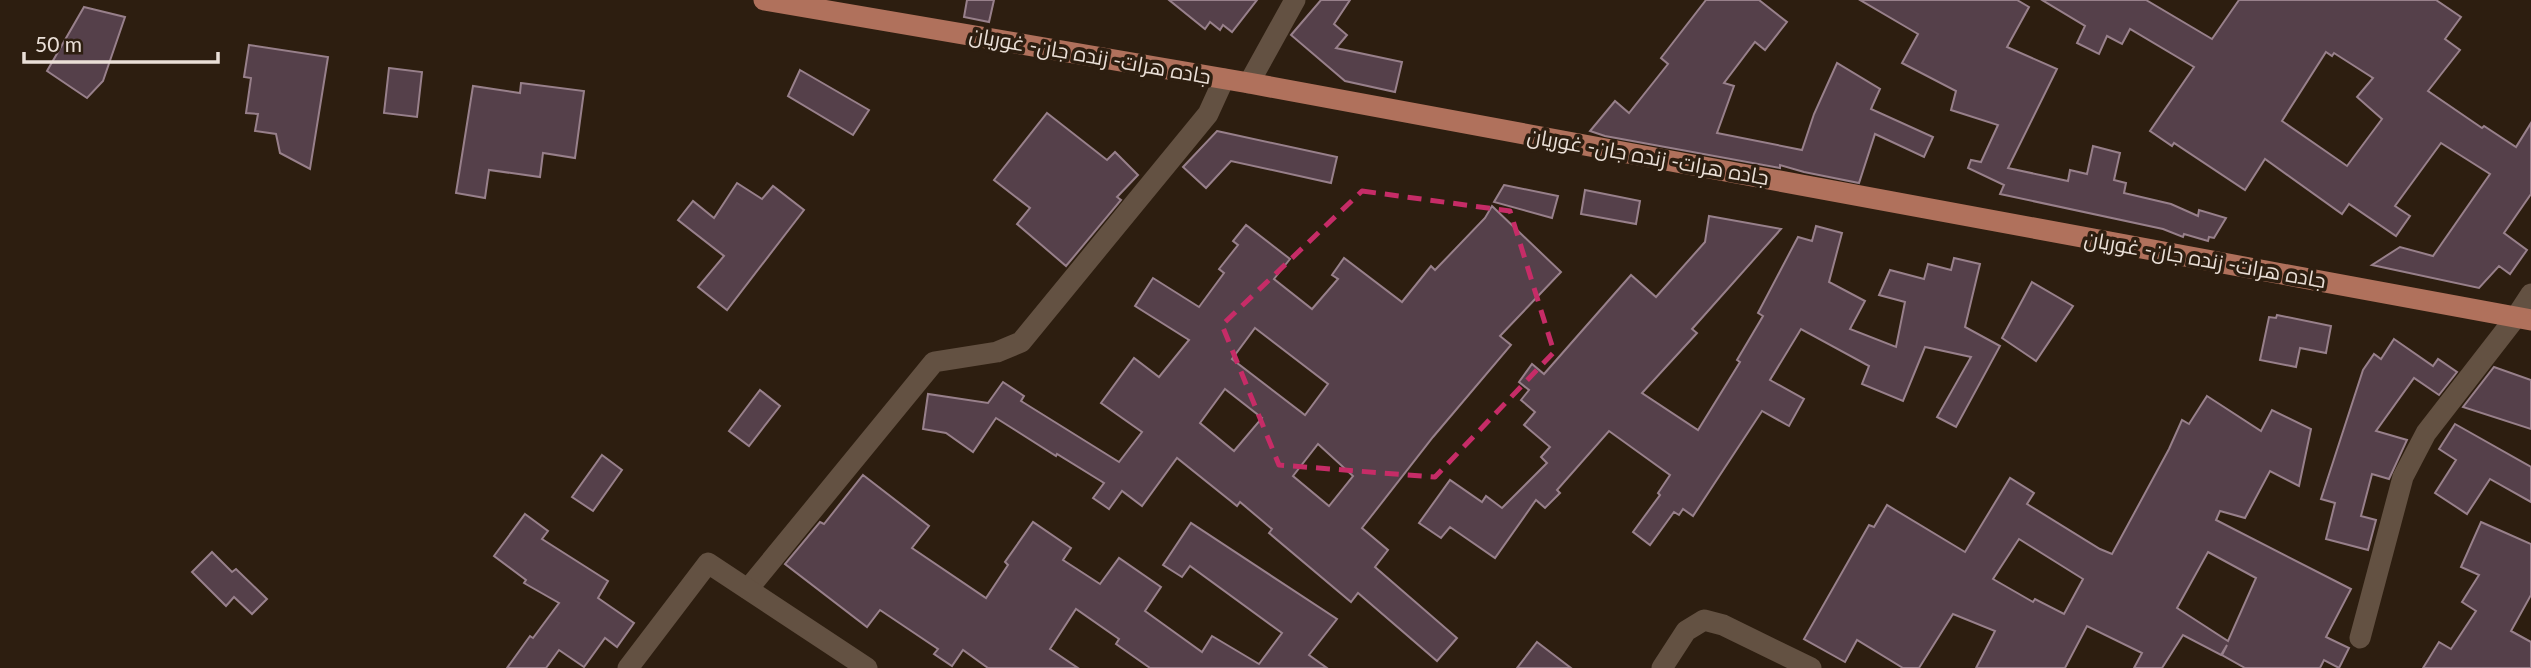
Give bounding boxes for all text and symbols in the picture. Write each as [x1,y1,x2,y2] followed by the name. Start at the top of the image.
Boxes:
[24,21,219,65] scale bar
[967,21,1213,90] street label: جاده هرات- زنده جان- غوریان
[35,31,82,56] text: 50 m
[1525,122,1771,191] street label: جاده هرات- زنده جان- غوریان
[2082,225,2328,294] street label: جاده هرات- زنده جان- غوریان

